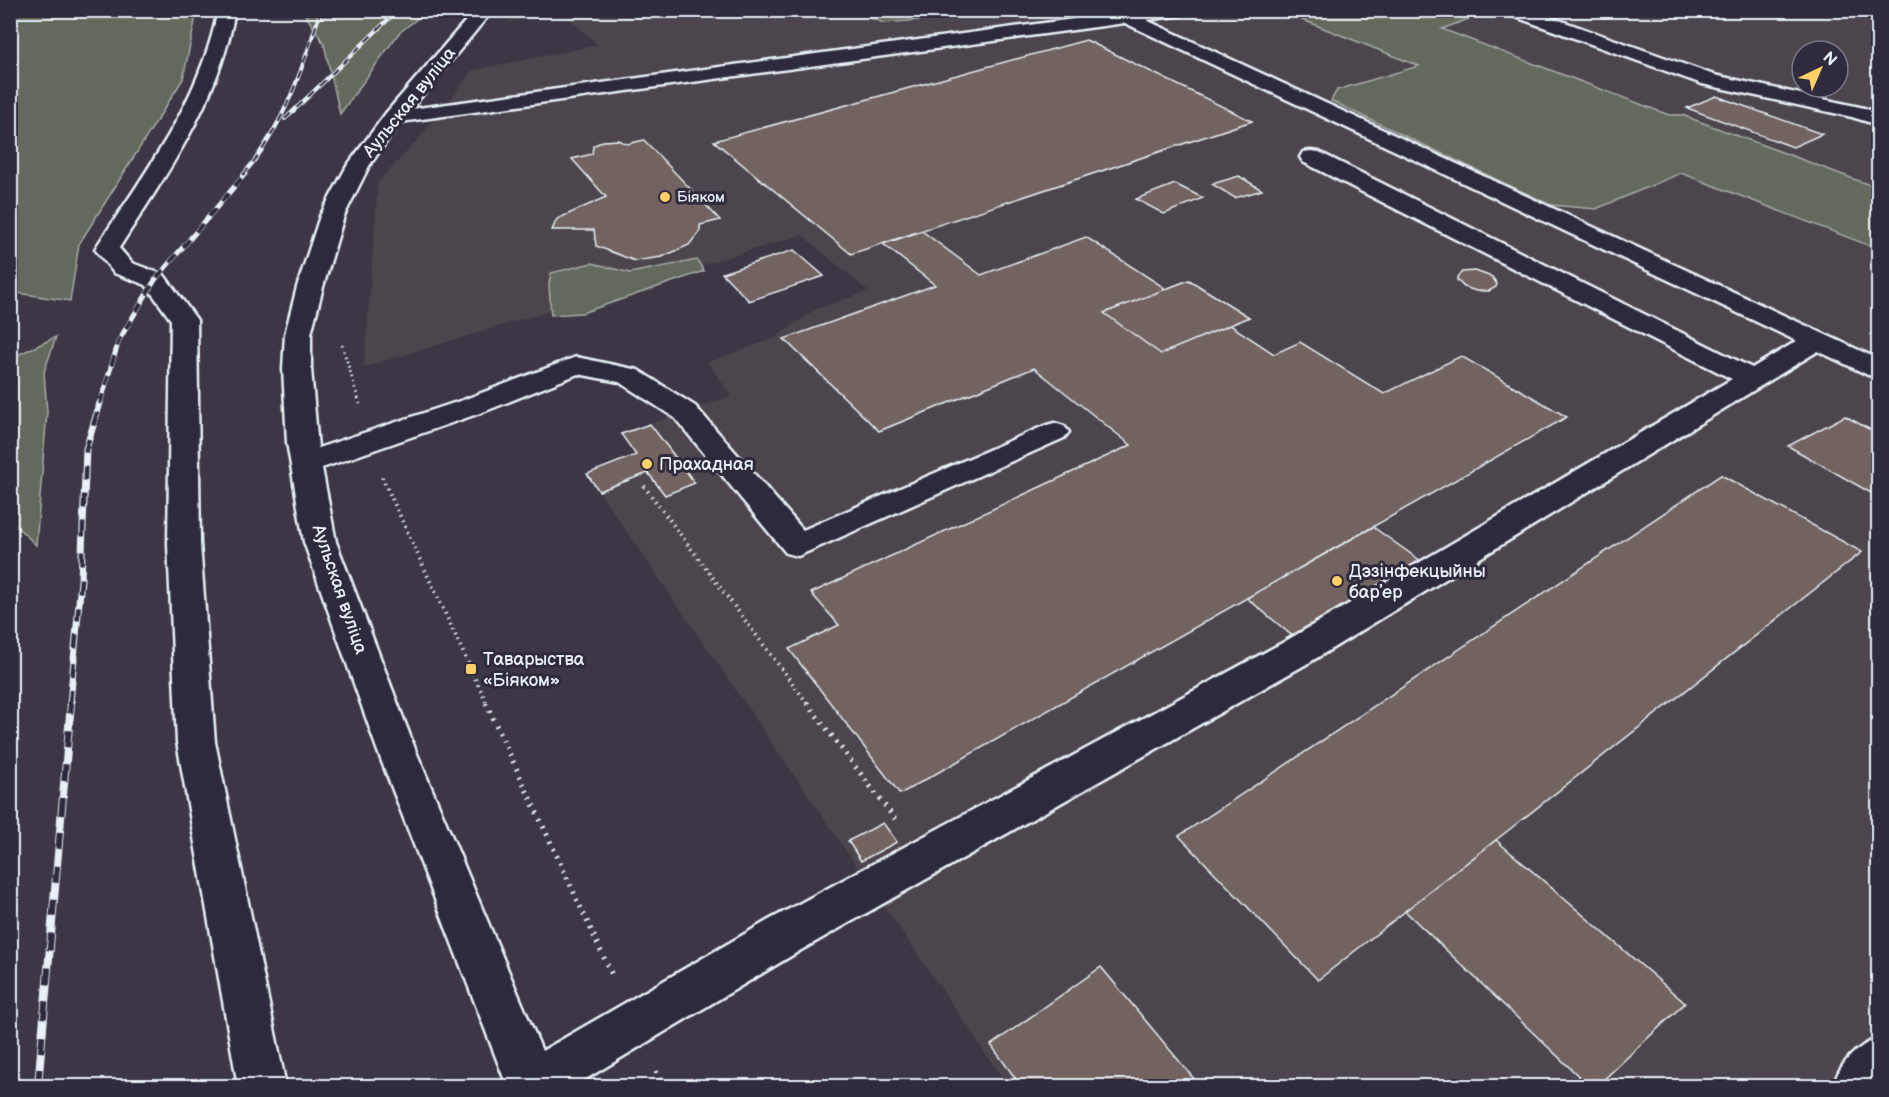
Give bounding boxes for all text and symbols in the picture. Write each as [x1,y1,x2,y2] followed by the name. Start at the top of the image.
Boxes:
[1790,39,1850,99] north arrow
[358,43,460,162] street label: Аульская вуліца
[1818,48,1840,70] text: N
[677,188,725,207] place label: Біяком
[658,190,672,204] marker: Біяком
[659,454,754,475] place label: Прахадная
[640,457,654,471] marker: Прахадная
[307,521,372,657] street label: Аульская вуліца
[1349,561,1486,603] place label: Дэзінфекцыйны барʼер
[1330,574,1344,588] marker: Дэзінфекцыйны барʼер
[483,649,585,691] place label: Таварыства «Біяком»
[464,662,478,676] marker: Таварыства «Біяком»

